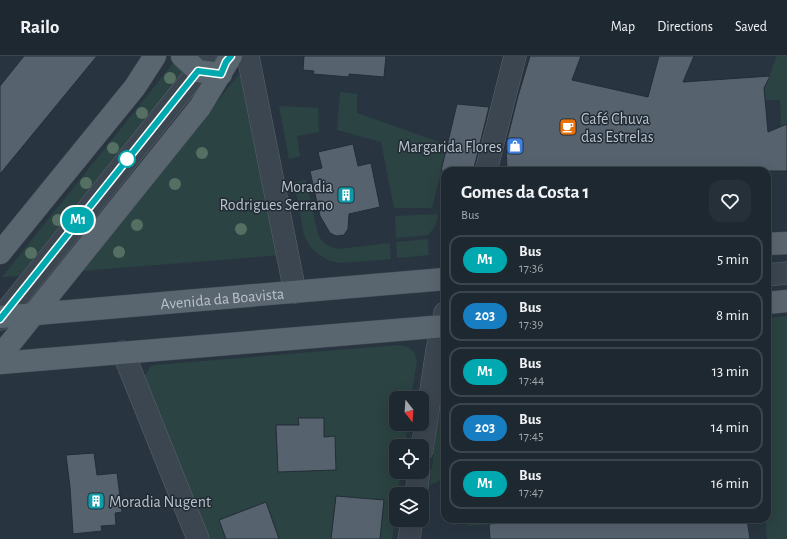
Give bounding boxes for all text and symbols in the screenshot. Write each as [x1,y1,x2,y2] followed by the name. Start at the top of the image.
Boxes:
[20,18,59,37] text: Railo
[611,20,635,34] text: Map
[657,20,713,34] text: Directions
[735,20,767,34] text: Saved
[581,111,654,145] place label: Café Chuva das Estrelas
[558,117,578,137] cafe icon: Café Chuva das Estrelas
[505,136,525,156] shop icon: Margarida Flores
[398,139,502,155] place label: Margarida Flores
[118,150,136,168] unlabelled marker
[220,179,333,213] place label: Moradia Rodrigues Serrano
[709,180,751,222] button: heart
[461,183,589,202] text: Gomes da Costa 1
[336,185,356,205] building icon: Moradia Rodrigues Serrano
[60,207,96,233] line badge: M1
[461,209,479,222] text: Bus
[70,213,86,227] text: M1
[519,244,541,259] text: Bus
[717,252,749,267] text: 5 min
[477,253,493,267] text: M1
[519,262,543,275] text: 17:36
[160,286,285,312] street label: Avenida da Boavista
[519,300,541,315] text: Bus
[716,308,749,323] text: 8 min
[475,309,495,323] text: 203
[519,318,543,331] text: 17:39
[519,356,541,371] text: Bus
[712,364,749,379] text: 13 min
[477,365,493,379] text: M1
[519,374,544,387] text: 17:44
[389,391,429,431] north arrow
[389,391,429,527] map controls
[519,412,541,427] text: Bus
[711,420,749,435] text: 14 min
[475,421,495,435] text: 203
[519,430,544,443] text: 17:45
[389,439,429,479] button: locate
[519,468,541,483] text: Bus
[711,476,749,491] text: 16 min
[477,477,493,491] text: M1
[519,486,544,499] text: 17:47
[389,487,429,527] button: layers
[86,491,106,511] building icon: Moradia Nugent
[109,494,211,510] place label: Moradia Nugent

